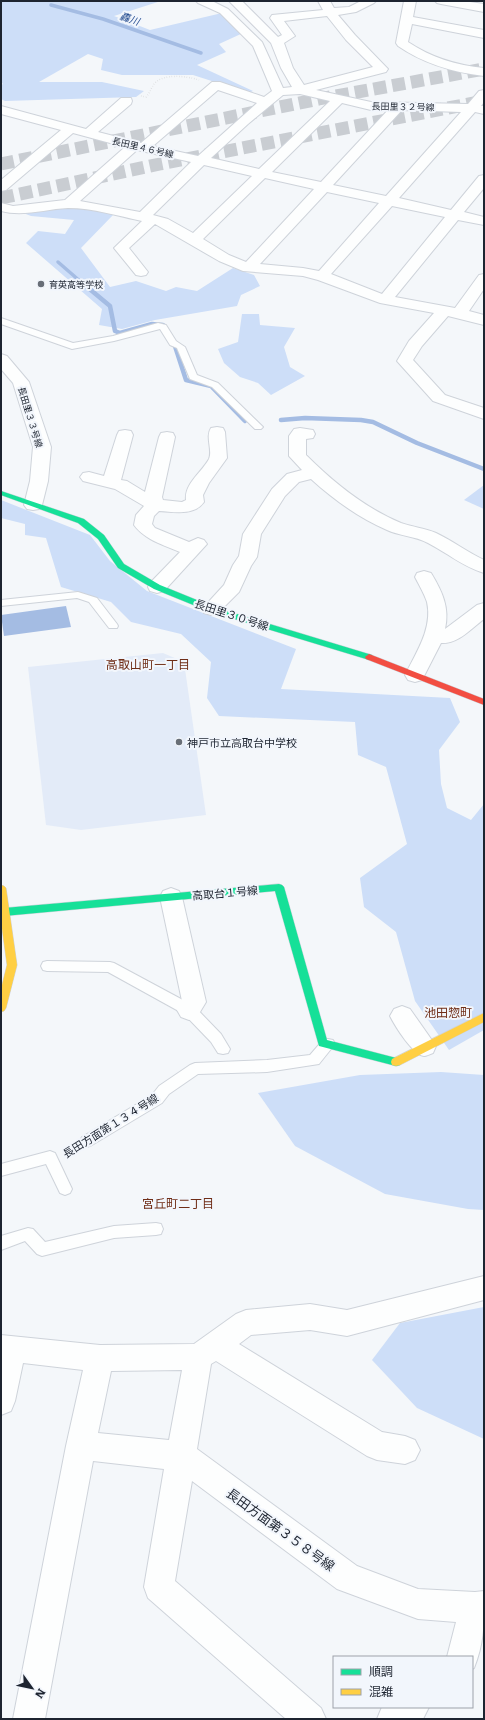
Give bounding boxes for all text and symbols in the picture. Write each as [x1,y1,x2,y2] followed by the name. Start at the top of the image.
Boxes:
[118,8,143,29] water label: 轟川
[371,98,436,114] street label: 長田里３２号線
[111,133,176,161] street label: 長田里４６号線
[49,277,103,291] place label: 育英高等学校
[36,279,46,289] marker: 育英高等学校
[15,385,47,450] street label: 長田里３３号線
[193,594,271,634] street label: 長田里３０号線
[106,655,190,673] district label: 高取山町一丁目
[187,734,297,750] place label: 神戸市立高取台中学校
[174,737,184,747] marker: 神戸市立高取台中学校
[191,881,259,903] street label: 高取台１号線
[424,1003,472,1021] district label: 池田惣町
[59,1089,161,1161] street label: 長田方面第１３４号線
[142,1194,214,1212] district label: 宮丘町二丁目
[223,1483,339,1575] street label: 長田方面第３５８号線
[333,1656,473,1708] legend
[369,1662,393,1680] text: 順調
[12,1668,52,1708] north arrow
[369,1682,393,1700] text: 混雑
[32,1686,50,1702] text: N

